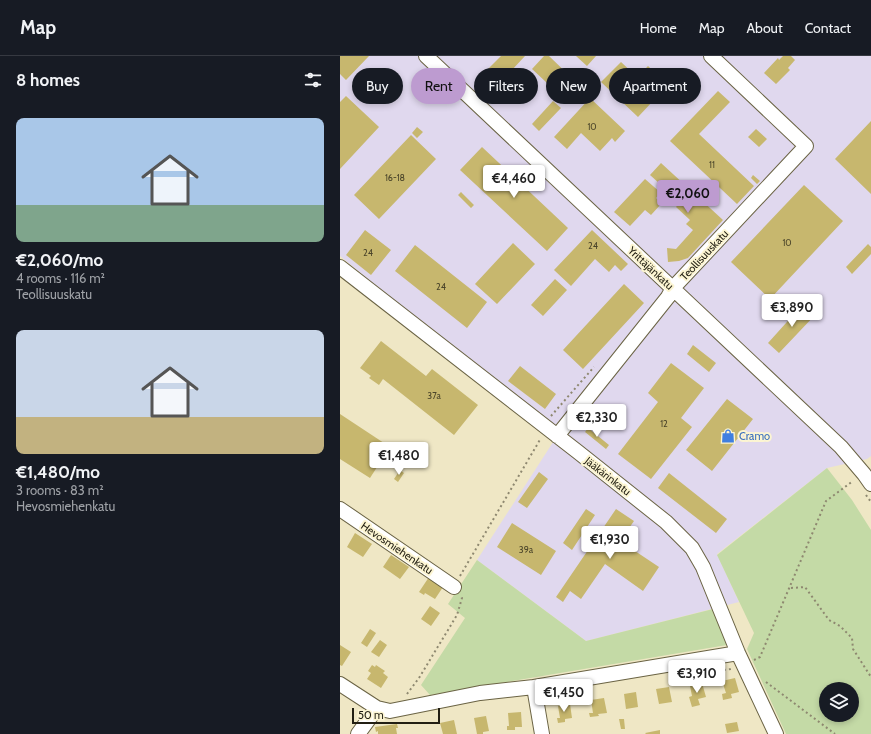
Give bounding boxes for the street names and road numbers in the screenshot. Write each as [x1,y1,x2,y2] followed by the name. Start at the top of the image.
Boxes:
[677,227,731,283] street label: Teollisuuskatu
[625,243,677,293] street label: Yrittäjänkatu
[581,453,634,499] street label: Jääkärinkatu
[358,519,436,577] street label: Hevosmiehenkatu

